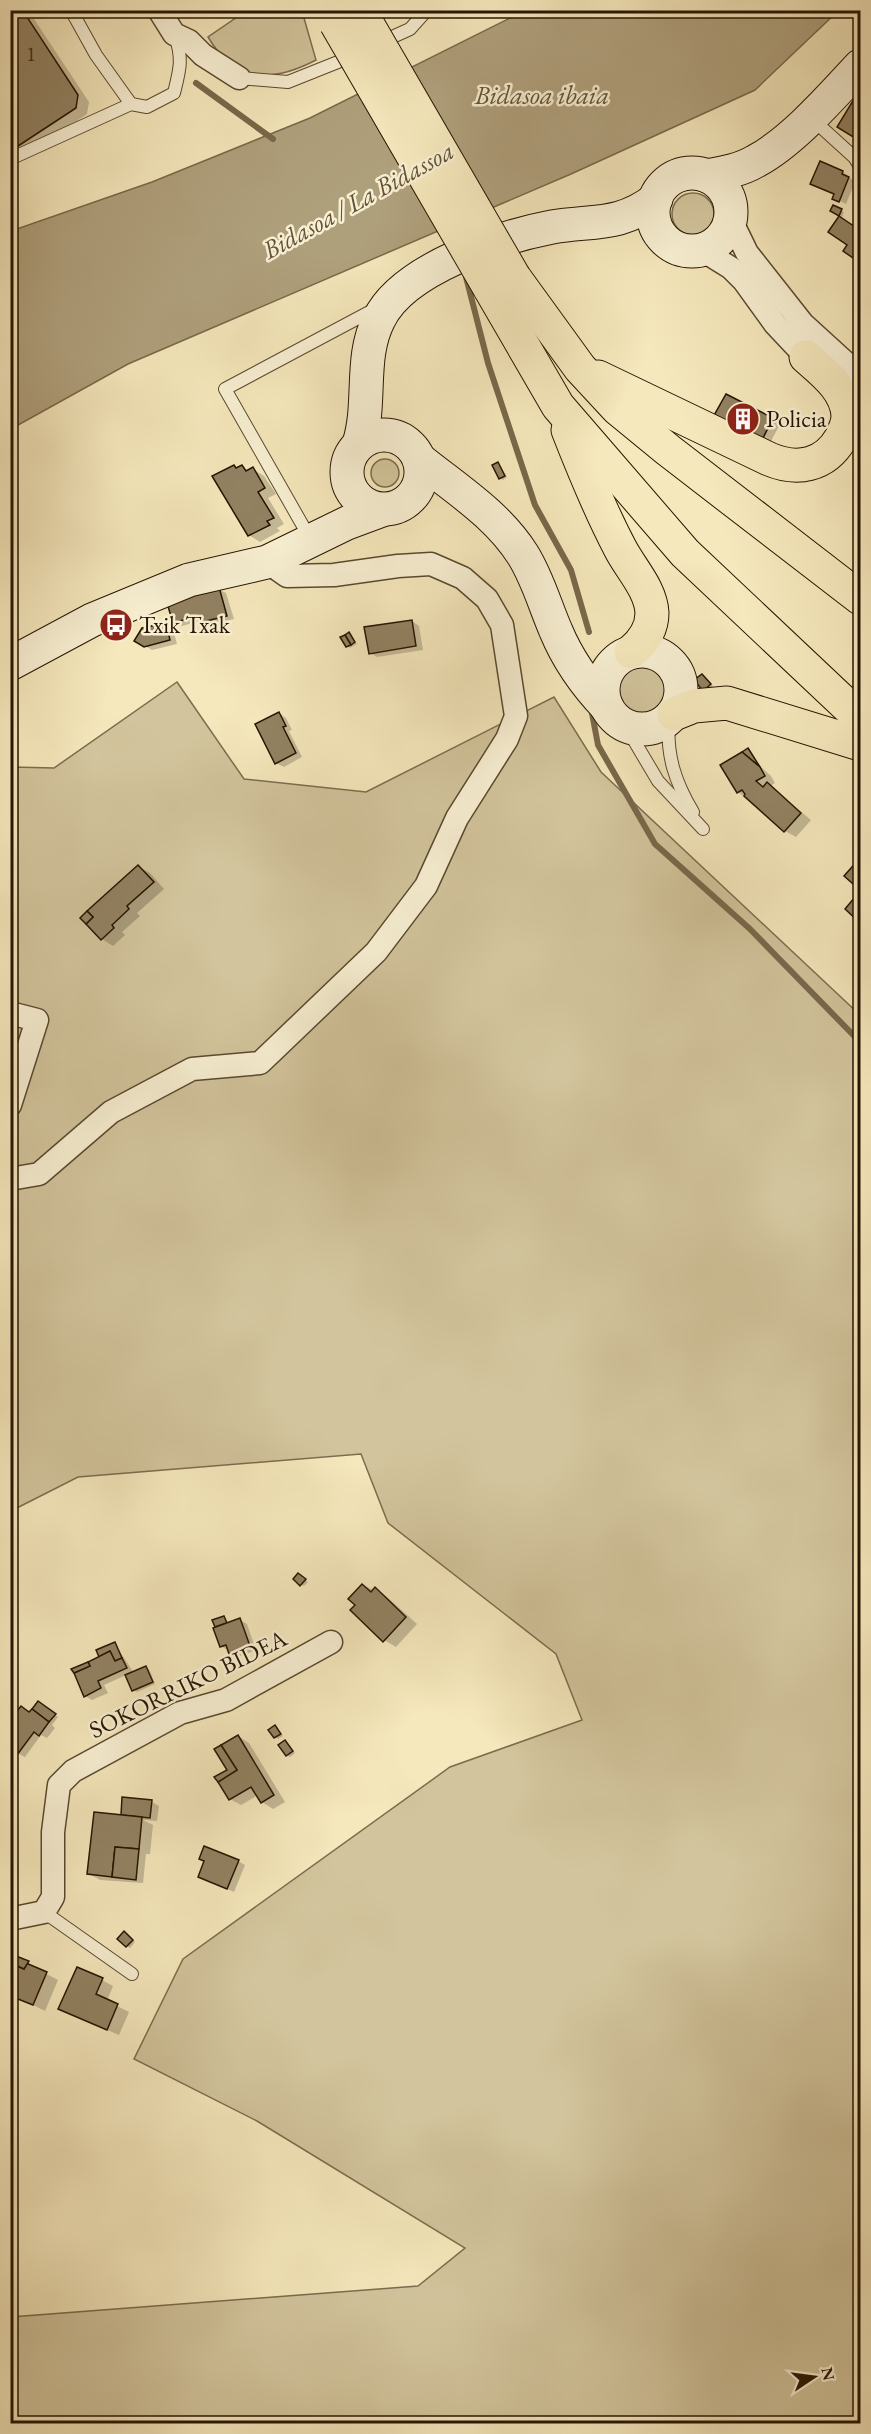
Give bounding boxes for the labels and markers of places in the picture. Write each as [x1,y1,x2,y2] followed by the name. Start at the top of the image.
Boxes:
[725,401,761,437] building icon: Policia
[766,403,827,434] place label: Policia
[98,607,134,643] bus stop icon: Txik Txak
[139,609,231,640] place label: Txik Txak

